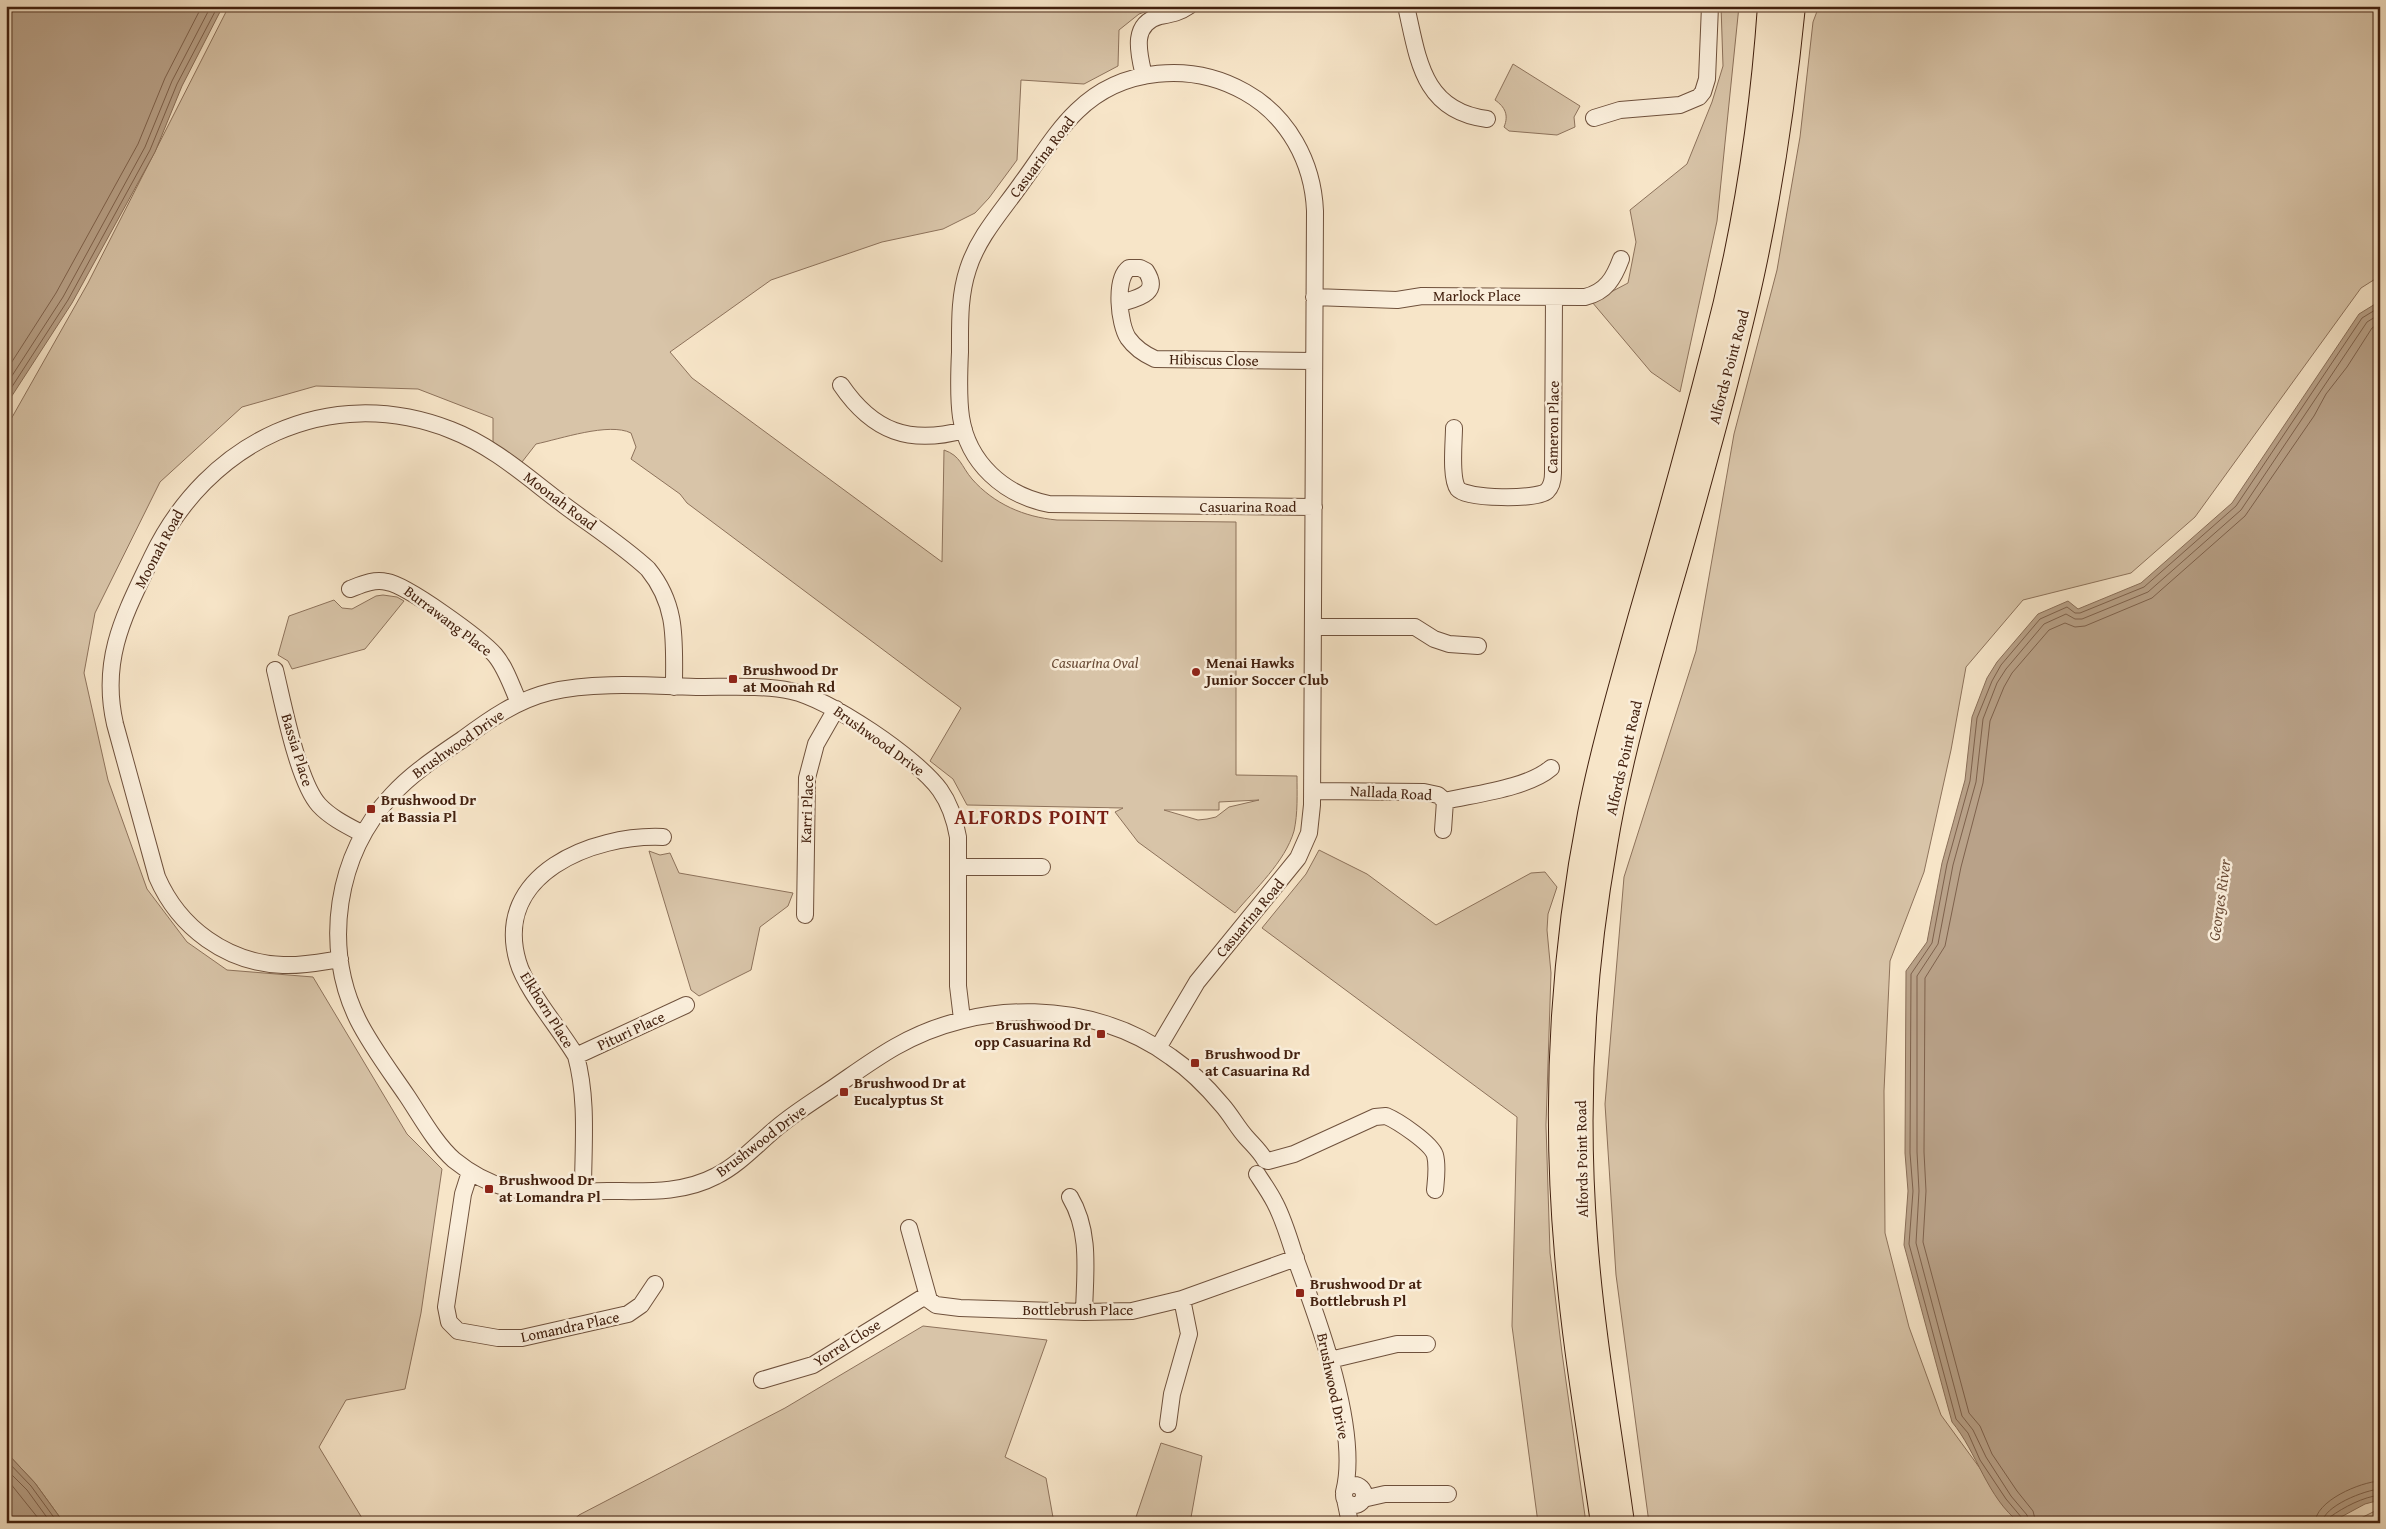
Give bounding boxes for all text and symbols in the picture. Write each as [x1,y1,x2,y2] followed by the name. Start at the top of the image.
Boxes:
[1004,112,1079,202] street label: Casuarina Road
[1433,285,1521,306] street label: Marlock Place
[1703,307,1754,426] street label: Alfords Point Road
[1169,348,1259,371] street label: Hibiscus Close
[1541,380,1564,474] street label: Cameron Place
[520,466,601,535] street label: Moonah Road
[1200,496,1297,517] street label: Casuarina Road
[129,506,188,592] street label: Moonah Road
[400,580,497,661] street label: Burrawang Place
[1052,652,1139,673] park label: Casuarina Oval
[1203,652,1329,690] place label: Menai Hawks Junior Soccer Club
[743,659,838,697] place label: Brushwood Dr at Moonah Rd
[1190,666,1202,678] marker: Menai Hawks Junior Soccer Club
[727,673,739,685] marker: Brushwood Dr at Moonah Rd
[1600,698,1647,817] street label: Alfords Point Road
[829,700,929,781] street label: Brushwood Drive
[408,704,508,783] street label: Brushwood Drive
[276,711,319,789] street label: Bassia Place
[795,774,818,844] street label: Karri Place
[1349,780,1433,805] street label: Nallada Road
[381,789,476,827] place label: Brushwood Dr at Bassia Pl
[954,802,1110,831] district label: ALFORDS POINT
[365,803,377,815] marker: Brushwood Dr at Bassia Pl
[2201,857,2237,942] water label: Georges River
[1210,874,1289,962] street label: Casuarina Road
[516,968,579,1052] street label: Elkhorn Place
[594,1006,668,1055] street label: Pituri Place
[974,1014,1091,1052] place label: Brushwood Dr opp Casuarina Rd
[1095,1028,1107,1040] marker: Brushwood Dr opp Casuarina Rd
[1205,1043,1310,1081] place label: Brushwood Dr at Casuarina Rd
[1189,1057,1201,1069] marker: Brushwood Dr at Casuarina Rd
[854,1072,966,1110] place label: Brushwood Dr at Eucalyptus St
[838,1086,850,1098] marker: Brushwood Dr at Eucalyptus St
[711,1100,810,1181] street label: Brushwood Drive
[1570,1100,1593,1218] street label: Alfords Point Road
[499,1169,601,1207] place label: Brushwood Dr at Lomandra Pl
[483,1183,495,1195] marker: Brushwood Dr at Lomandra Pl
[1310,1273,1422,1311] place label: Brushwood Dr at Bottlebrush Pl
[1294,1287,1306,1299] marker: Brushwood Dr at Bottlebrush Pl
[1023,1299,1133,1320] street label: Bottlebrush Place
[519,1306,621,1347] street label: Lomandra Place
[809,1314,884,1371] street label: Yorrel Close
[1312,1331,1355,1441] street label: Brushwood Drive

